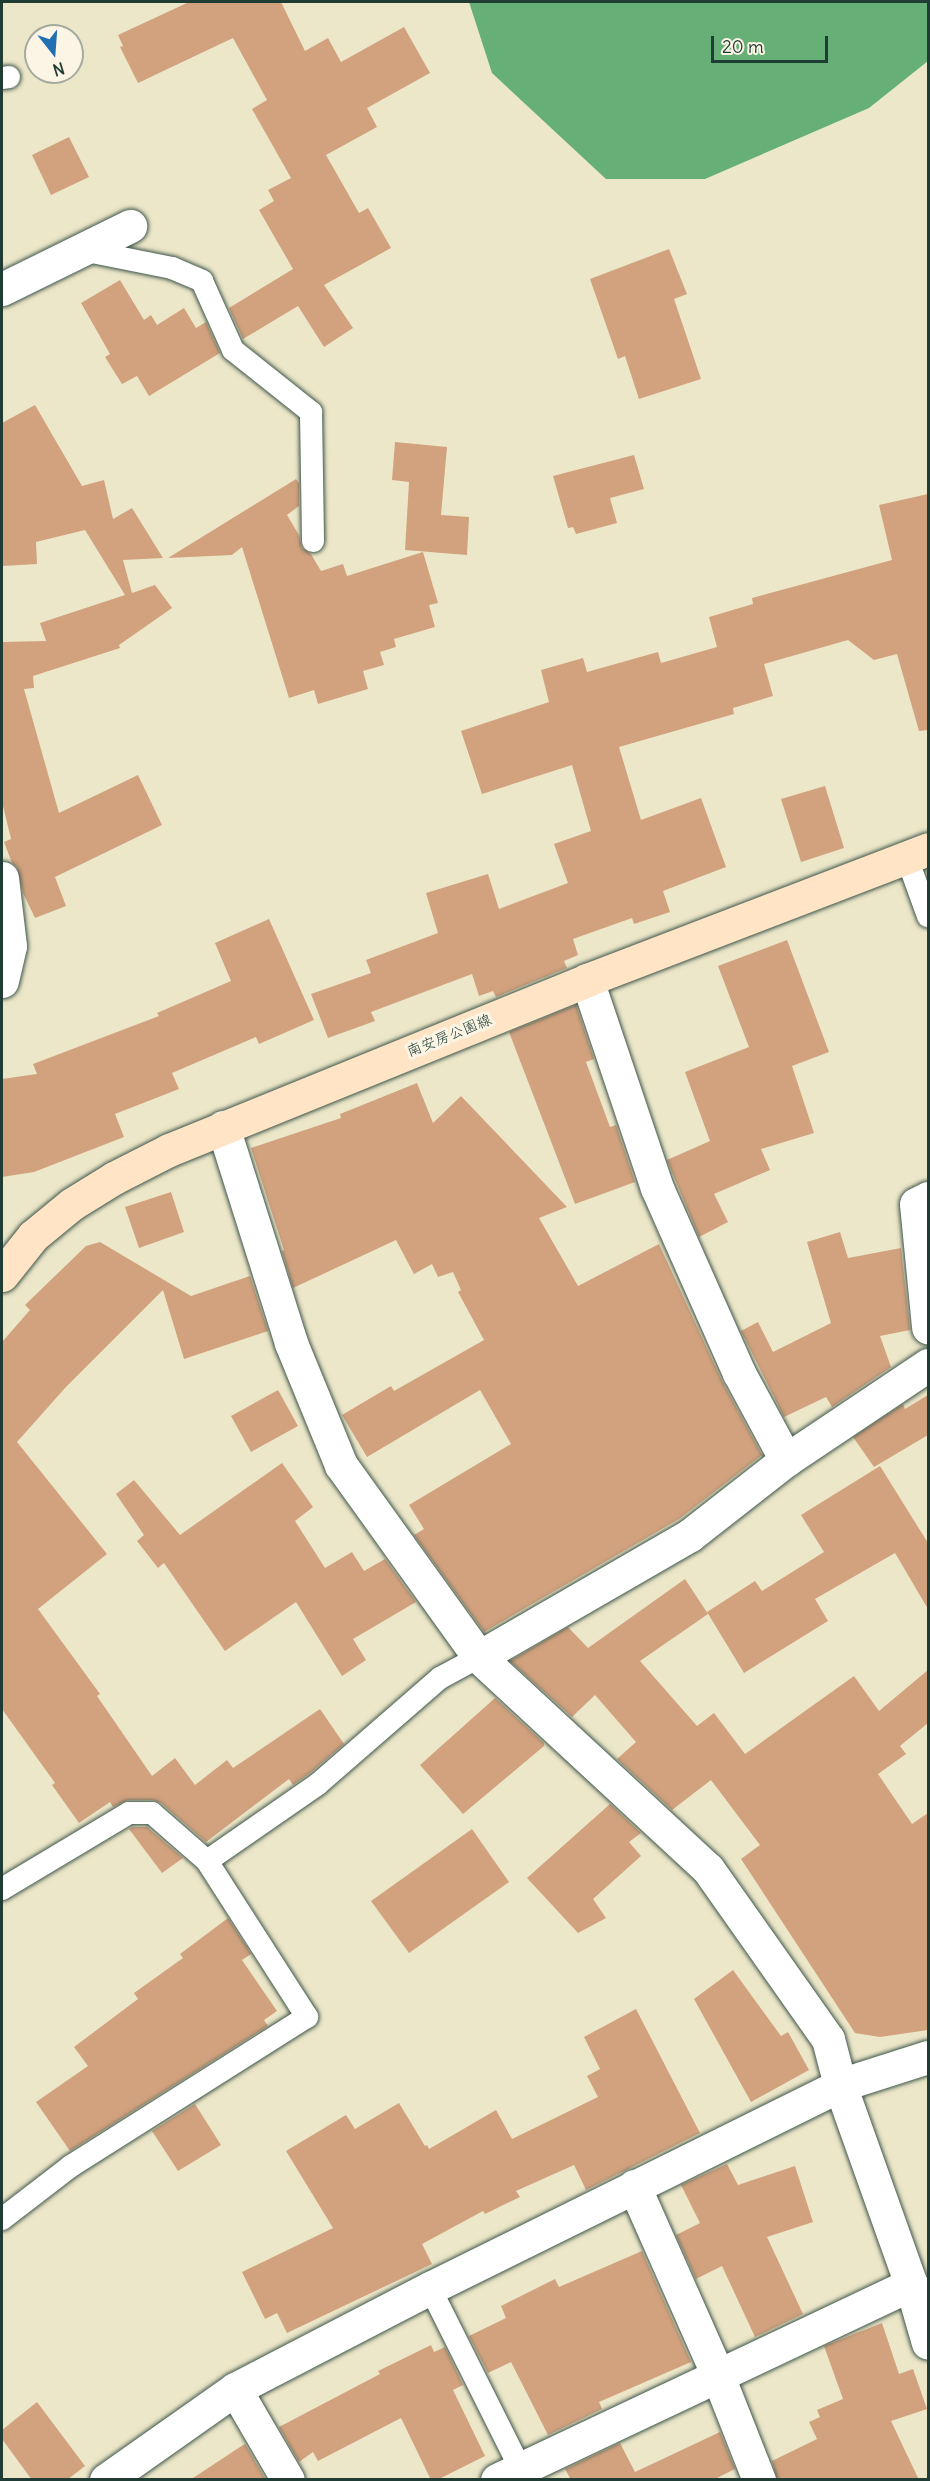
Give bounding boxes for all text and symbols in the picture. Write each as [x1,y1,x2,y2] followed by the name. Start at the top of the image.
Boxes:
[24,24,84,84] north arrow
[714,24,831,62] scale bar
[722,35,764,58] text: 20 m
[50,58,67,80] text: N
[404,1010,494,1060] street label: 南安房公園線

